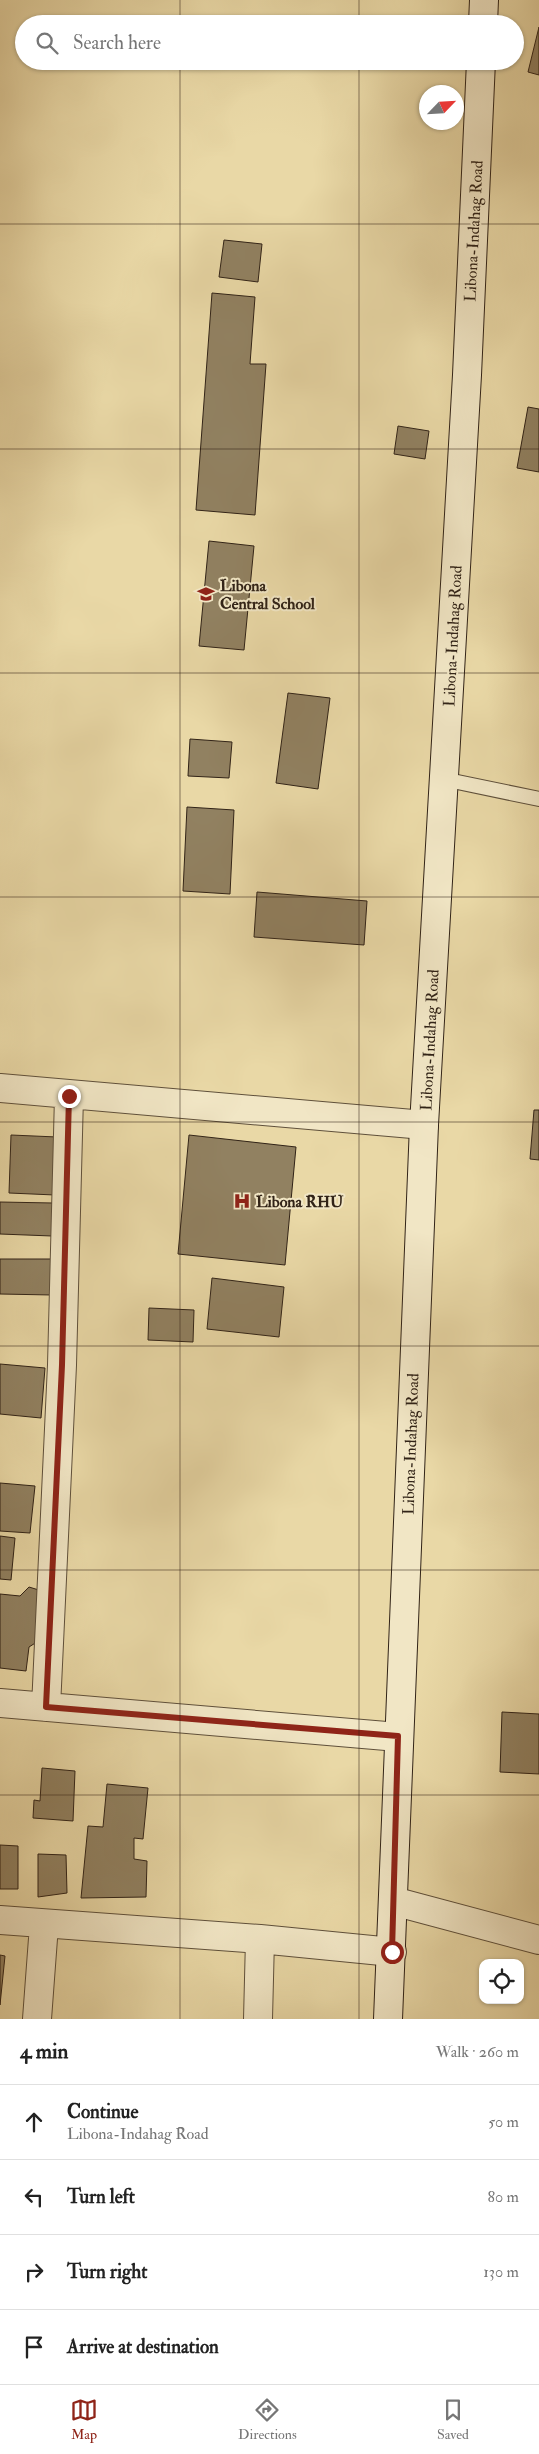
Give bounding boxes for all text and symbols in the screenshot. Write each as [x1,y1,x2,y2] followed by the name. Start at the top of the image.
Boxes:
[15,15,524,70] search box
[33,29,61,57] icon: search
[73,31,161,55] text: Search here
[419,85,464,130] north arrow
[460,160,488,302] street label: Libona-Indahag Road
[439,565,467,707] street label: Libona-Indahag Road
[220,576,316,614] place label: Libona Central School
[196,584,216,604] school or university icon: Libona Central School
[416,969,444,1111] street label: Libona-Indahag Road
[58,1085,81,1108] route end
[232,1191,252,1211] hospital icon: Libona RHU
[256,1192,344,1212] place label: Libona RHU
[399,1373,423,1515] street label: Libona-Indahag Road
[381,1941,404,1964] route start
[479,1959,524,2004] map controls
[479,1959,524,2004] button: locate
[20,2038,68,2065] text: 4 min
[436,2042,519,2062] text: Walk · 260 m
[67,2100,138,2124] text: Continue
[20,2108,48,2136] icon: ahead
[488,2112,519,2132] text: 50 m
[67,2124,209,2144] text: Libona-Indahag Road
[20,2183,48,2211] icon: left
[67,2185,135,2209] text: Turn left
[488,2187,519,2207] text: 80 m
[20,2258,48,2286] icon: right
[67,2260,147,2284] text: Turn right
[483,2262,519,2282] text: 130 m
[20,2333,48,2361] icon: arrive
[67,2335,219,2359] text: Arrive at destination
[70,2396,98,2443] tab: Map
[238,2396,297,2443] tab: Directions
[437,2396,469,2443] tab: Saved

